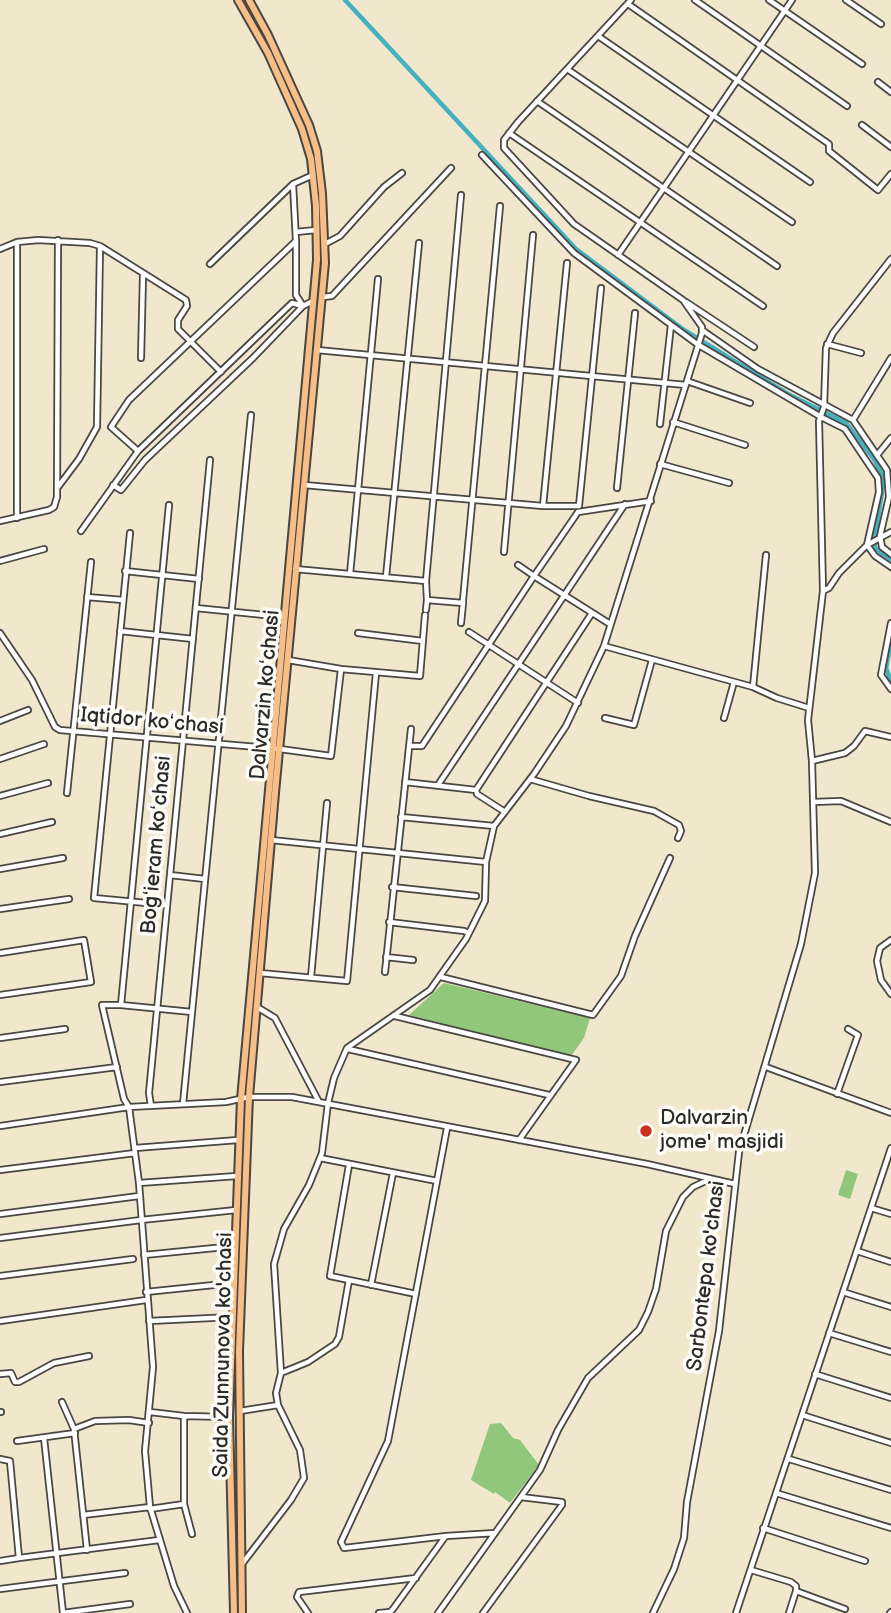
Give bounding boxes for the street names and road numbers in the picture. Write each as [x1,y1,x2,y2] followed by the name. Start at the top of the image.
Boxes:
[246,609,286,781] street label: Dalvarzin koʻchasi
[79,703,225,741] street label: Iqtidor koʻchasi
[137,755,177,935] street label: Bogʻieram koʻchasi
[683,1179,731,1373] street label: Sarbontepa ko'chasi
[209,1232,239,1478] street label: Saida Zunnunova ko'chasi

